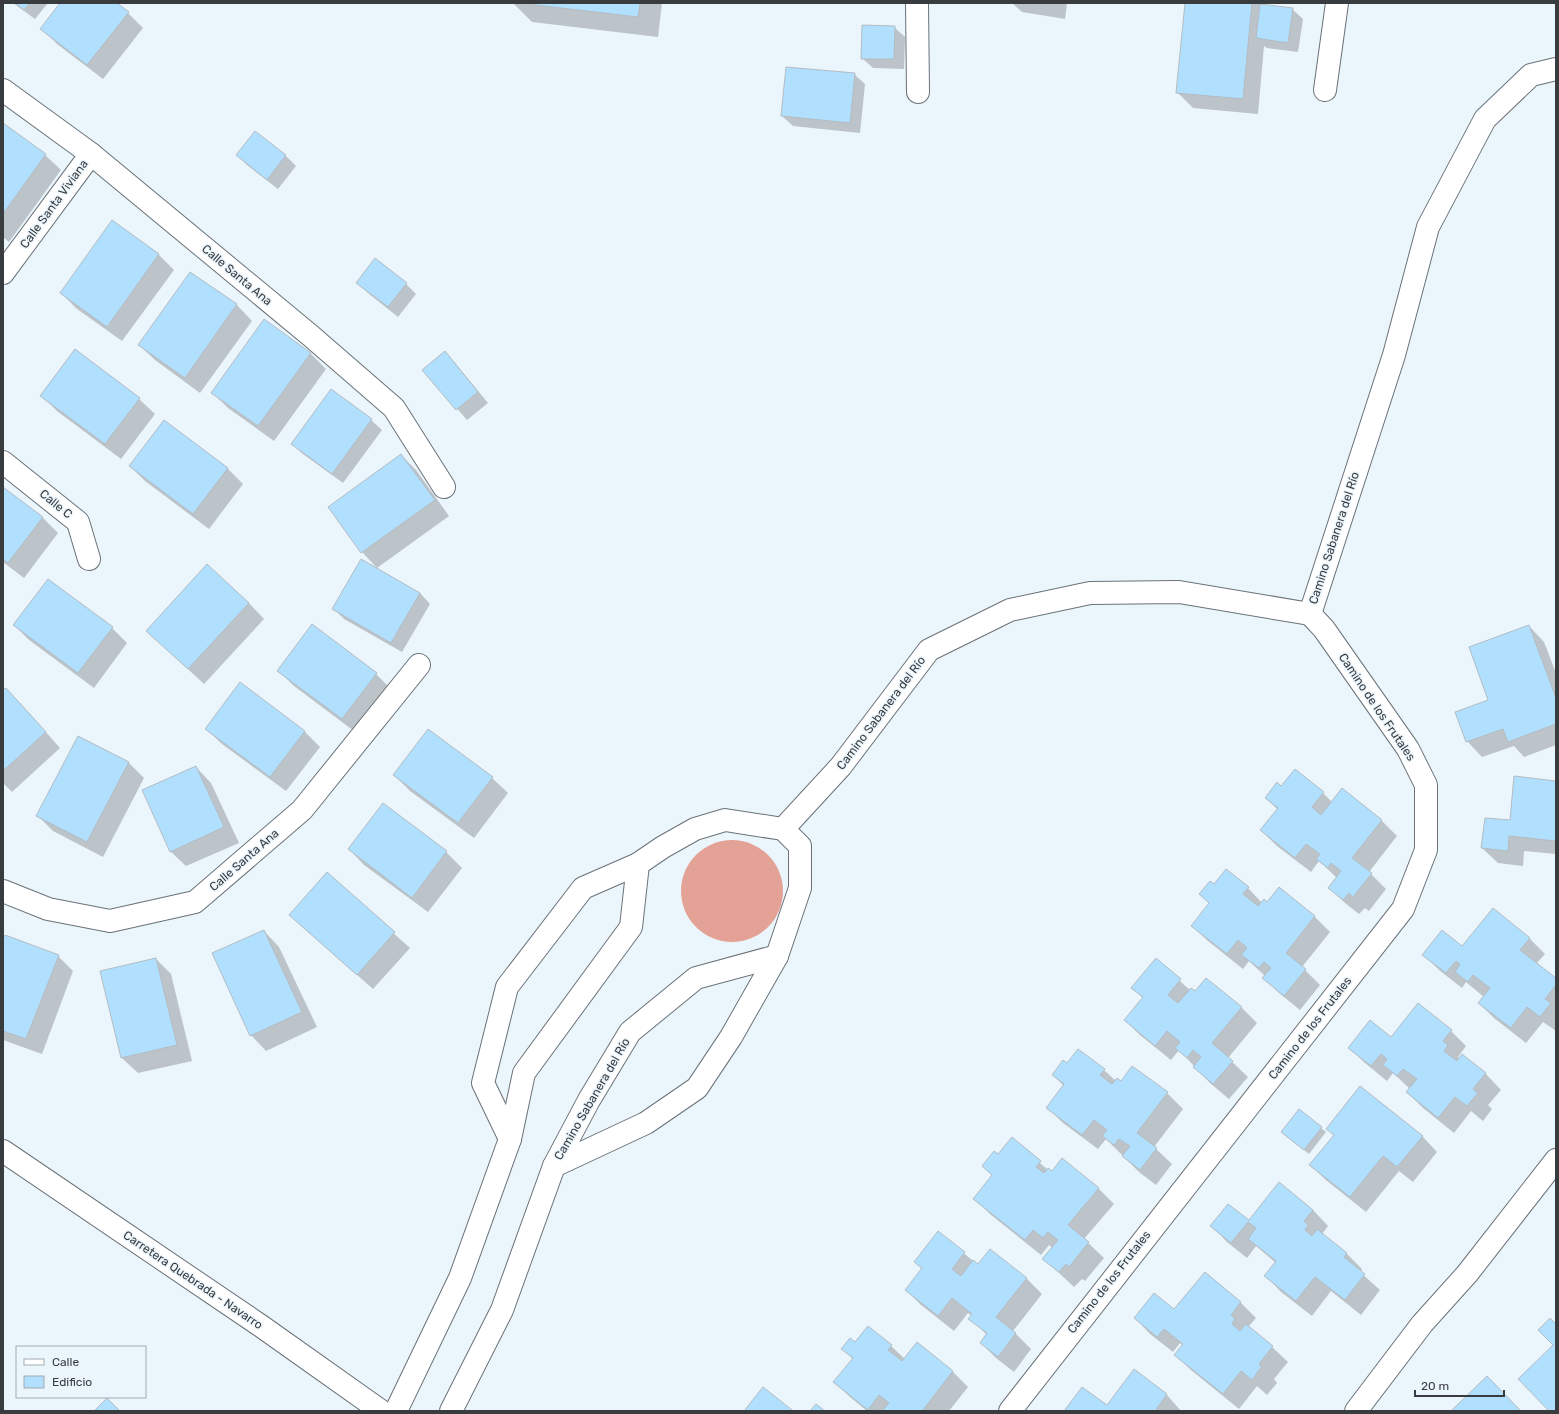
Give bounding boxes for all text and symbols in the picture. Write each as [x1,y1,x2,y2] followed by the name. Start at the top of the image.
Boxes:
[17,157,91,251] street label: Calle Santa Viviana
[199,242,275,308] street label: Calle Santa Ana
[1306,470,1362,606] street label: Camino Sabanera del Río
[37,487,75,521] street label: Calle C
[1336,651,1418,763] street label: Camino de los Frutales
[834,653,928,773] street label: Camino Sabanera del Río
[206,826,282,894] street label: Calle Santa Ana
[1265,974,1355,1082] street label: Camino de los Frutales
[551,1035,633,1162] street label: Camino Sabanera del Río
[121,1228,266,1332] street label: Carretera Quebrada - Navarro
[1064,1228,1154,1336] street label: Camino de los Frutales
[16,1346,146,1398] legend
[52,1355,79,1369] text: Calle
[1415,1372,1504,1398] scale bar
[52,1375,92,1389] text: Edificio
[1421,1379,1449,1393] text: 20 m

